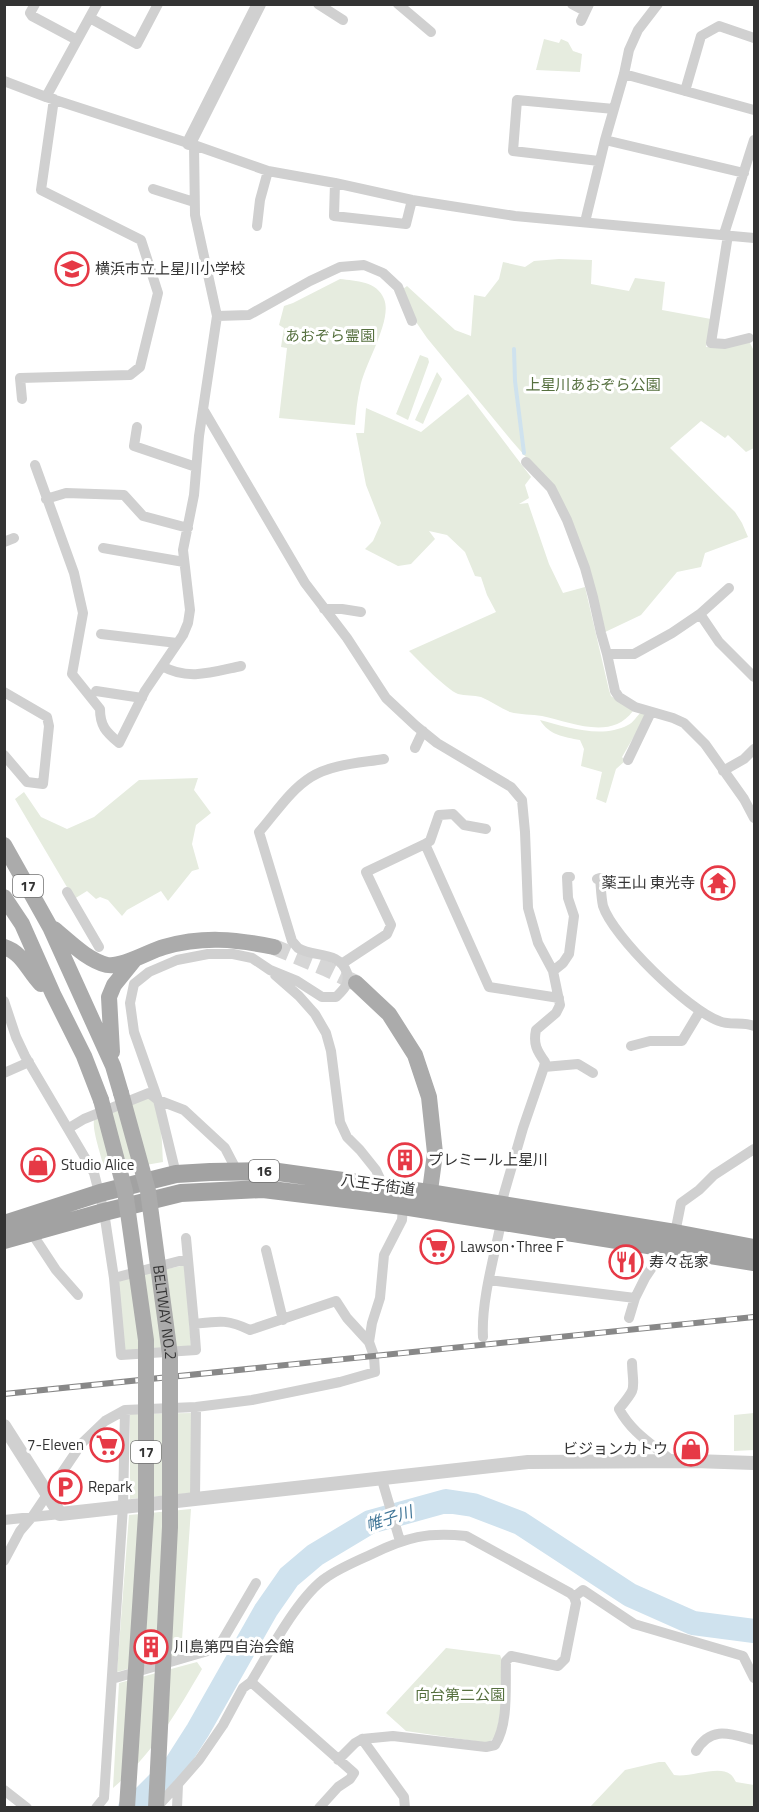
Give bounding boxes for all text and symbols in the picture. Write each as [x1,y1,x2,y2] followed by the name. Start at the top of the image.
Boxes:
[54,251,90,287] school or university icon: 横浜市立上星川小学校
[95,257,245,280] place label: 横浜市立上星川小学校
[285,324,375,347] park label: あおぞら霊園
[525,373,661,396] park label: 上星川あおぞら公園
[700,865,736,901] temple icon: 薬王山 東光寺
[602,871,695,894] place label: 薬王山 東光寺
[13,875,43,897] road number: 17
[387,1142,423,1178] building icon: プレミール上星川
[20,1147,56,1183] shop icon: Studio Alice
[428,1148,548,1171] place label: プレミール上星川
[61,1153,134,1176] place label: Studio Alice
[249,1160,279,1182] road number: 16
[339,1168,417,1201] street label: 八王子街道
[419,1229,455,1265] supermarket icon: Lawson･Three F
[460,1235,564,1258] place label: Lawson･Three F
[608,1244,644,1280] restaurant icon: 寿々㐂家
[649,1250,709,1273] place label: 寿々㐂家
[147,1263,182,1360] street label: BELTWAY NO.2
[89,1427,125,1463] supermarket icon: 7-Eleven
[673,1431,709,1467] shop icon: ビジョンカトウ
[27,1433,84,1456] place label: 7-Eleven
[563,1437,668,1460] place label: ビジョンカトウ
[131,1441,161,1463] road number: 17
[47,1469,83,1505] parking icon: Repark
[88,1475,132,1498] place label: Repark
[362,1499,417,1537] water label: 帷子川
[133,1629,169,1665] building icon: 川島第四自治会館
[174,1635,294,1658] place label: 川島第四自治会館
[415,1683,505,1706] park label: 向台第二公園

